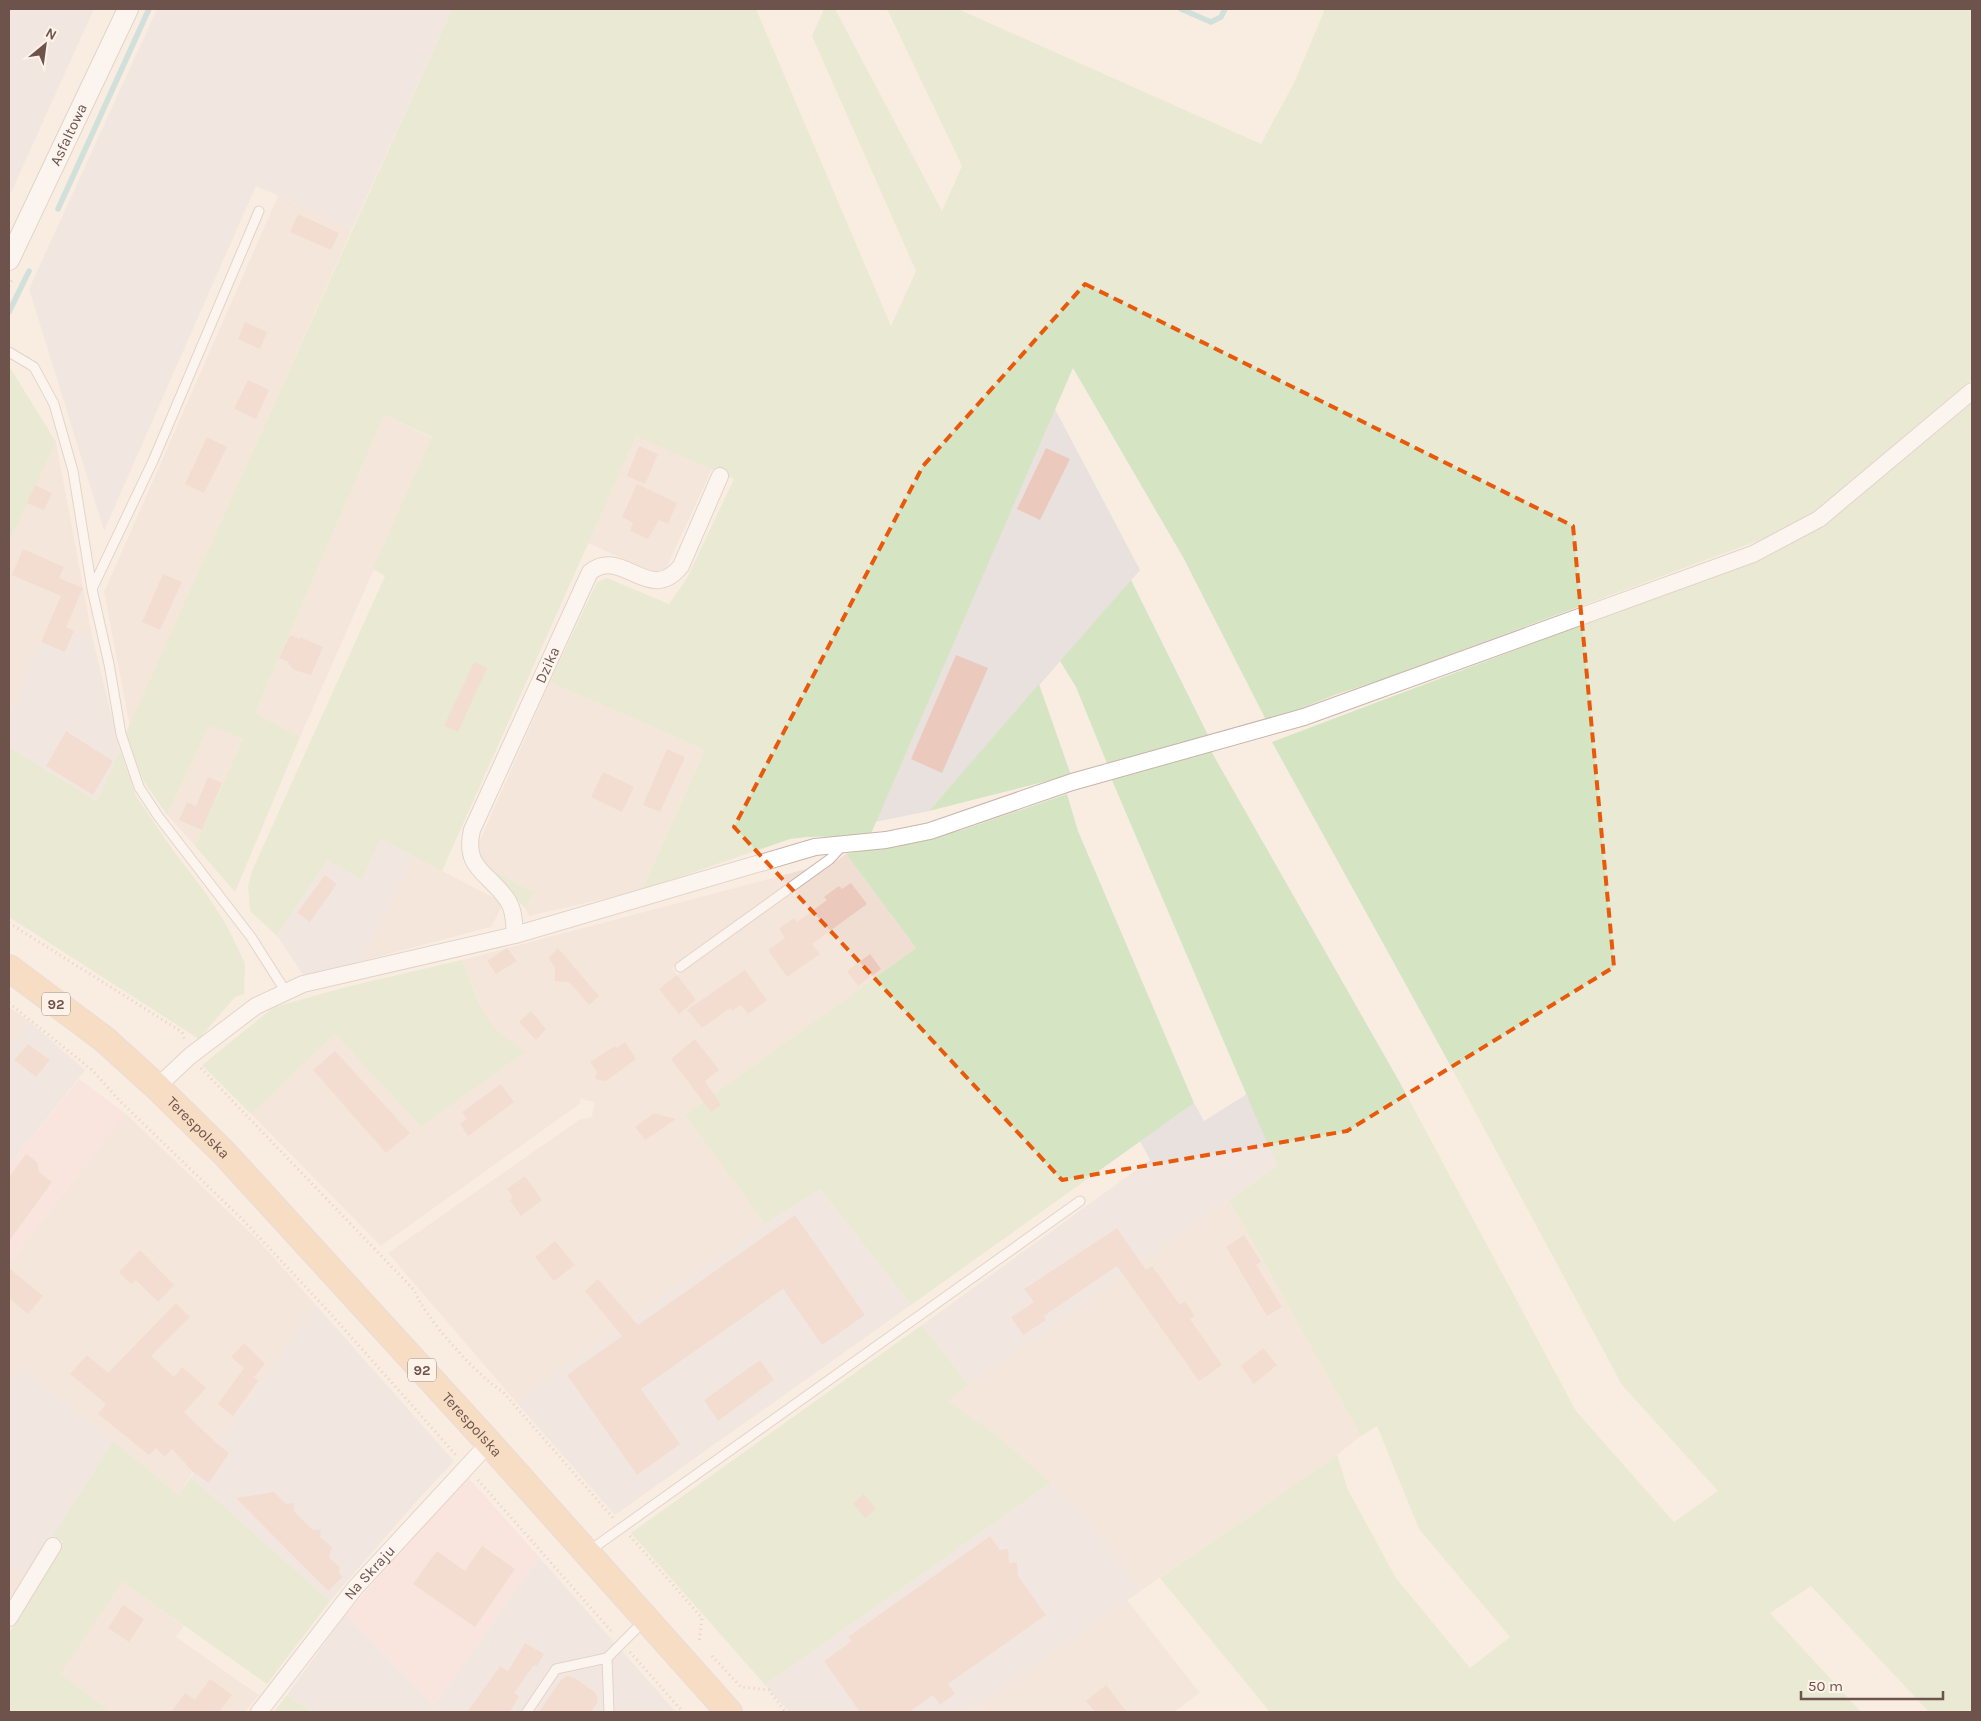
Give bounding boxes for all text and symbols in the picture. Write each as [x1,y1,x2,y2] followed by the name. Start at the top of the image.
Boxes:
[20,20,70,70] north arrow
[43,24,60,44] text: N
[46,100,91,168] street label: Asfaltowa
[531,644,564,686] street label: Dzika
[42,992,70,1016] road number: 92
[163,1093,234,1162] street label: Terespolska
[408,1358,436,1382] road number: 92
[438,1389,506,1461] street label: Terespolska
[340,1542,399,1603] street label: Na Skraju
[1801,1668,1944,1700] scale bar
[1808,1677,1843,1695] text: 50 m

